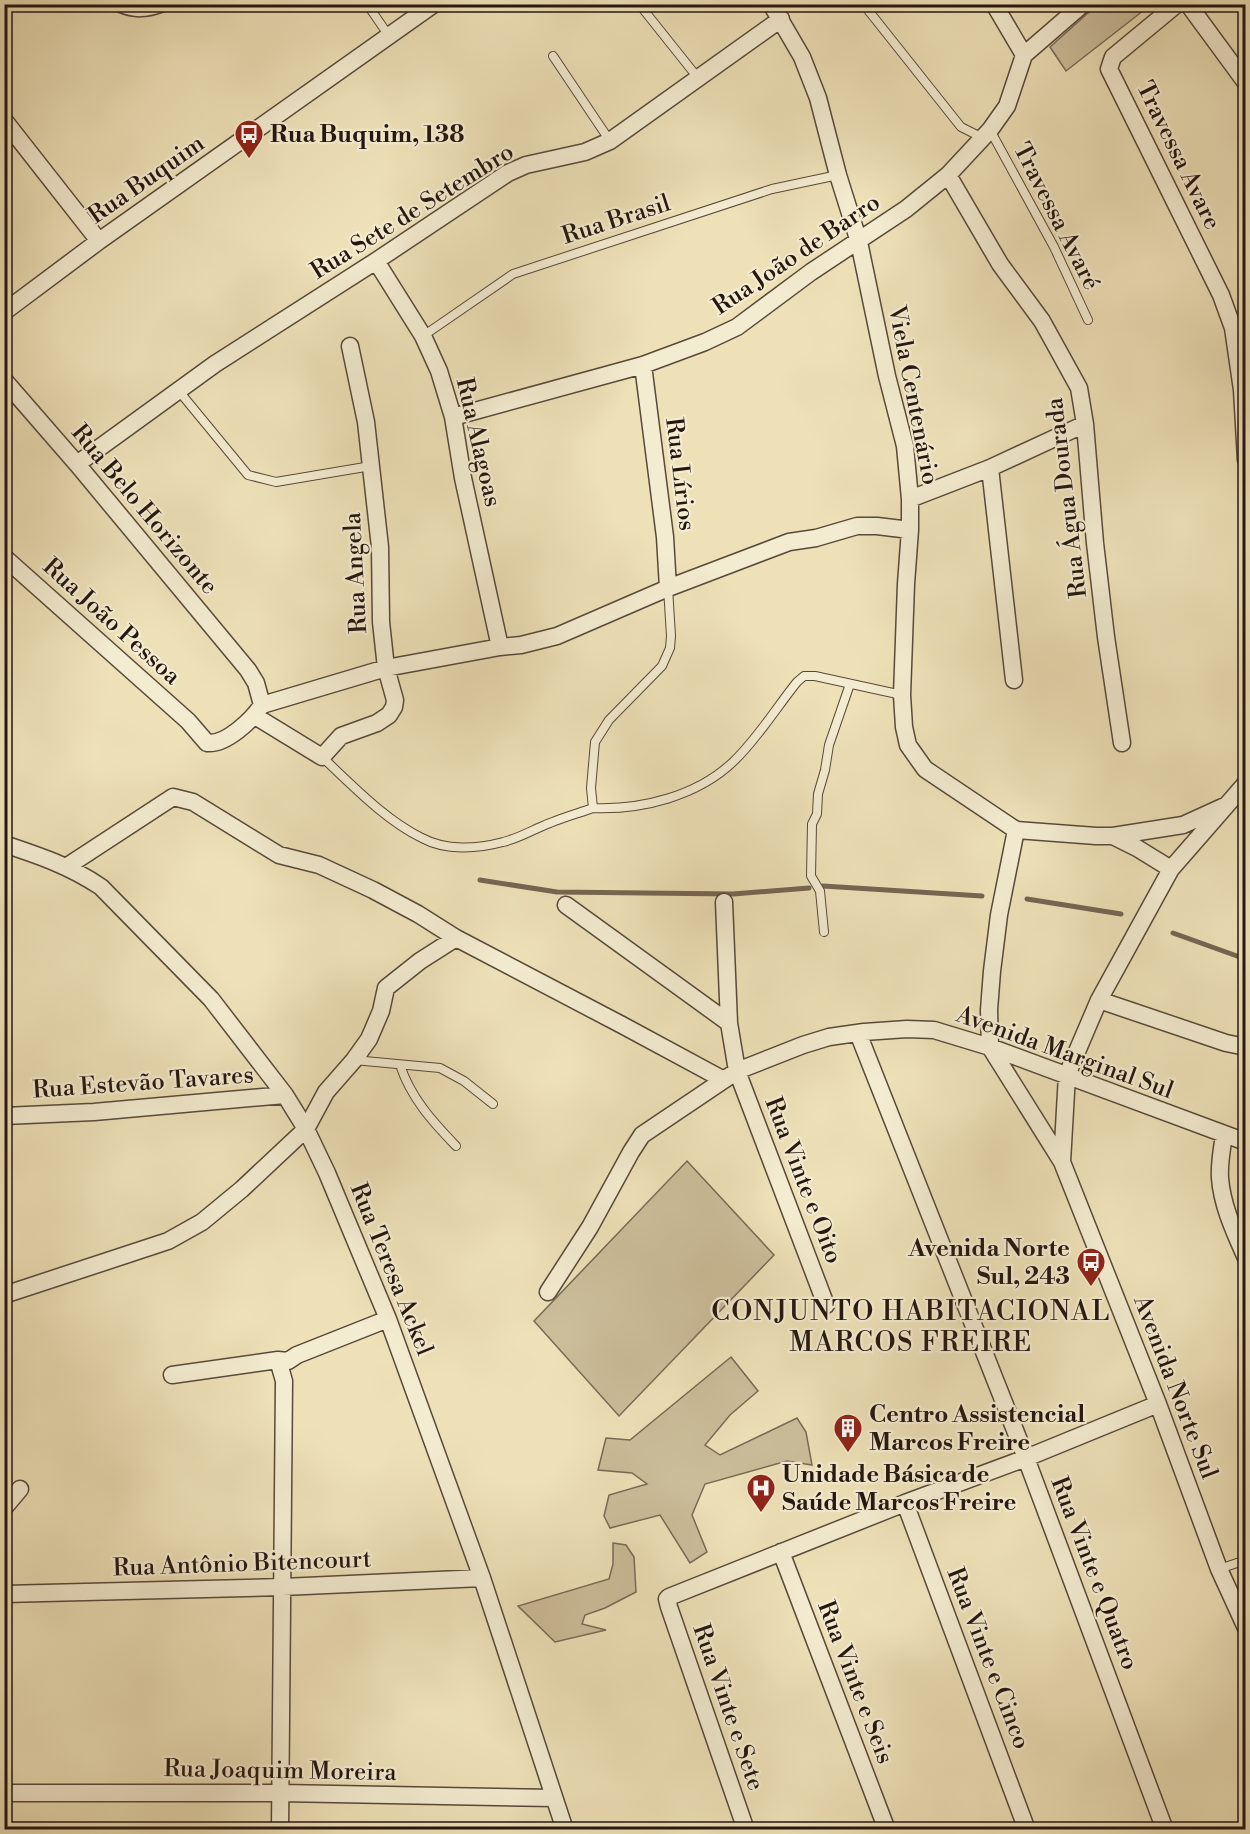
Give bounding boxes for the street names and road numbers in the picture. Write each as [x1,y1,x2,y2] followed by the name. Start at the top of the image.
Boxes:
[1129,76,1227,235] street label: Travessa Avare
[83,129,211,231] street label: Rua Buquim
[305,137,520,287] street label: Rua Sete de Setembro
[1006,138,1106,295] street label: Travessa Avaré
[558,188,674,252] street label: Rua Brasil
[707,188,886,322] street label: Rua João de Barro
[881,302,945,487] street label: Viela Centenário
[449,375,507,510] street label: Rua Alagoas
[1039,395,1094,600] street label: Rua Água Dourada
[658,416,702,532] street label: Rua Lírios
[64,418,224,601] street label: Rua Belo Horizonte
[338,511,374,634] street label: Rua Angela
[36,552,187,692] street label: Rua João Pessoa
[951,999,1177,1106] street label: Avenida Marginal Sul
[31,1060,255,1106] street label: Rua Estevão Tavares
[758,1093,849,1268] street label: Rua Vinte e Oito
[343,1179,439,1360] street label: Rua Teresa Ackel
[1126,1291,1224,1483] street label: Avenida Norte Sul
[1043,1473,1145,1674] street label: Rua Vinte e Quatro
[112,1544,372,1584] street label: Rua Antônio Bitencourt
[940,1563,1036,1753] street label: Rua Vinte e Cinco
[810,1597,900,1768] street label: Rua Vinte e Seis
[686,1620,771,1795] street label: Rua Vinte e Sete
[163,1754,398,1788] street label: Rua Joaquim Moreira

